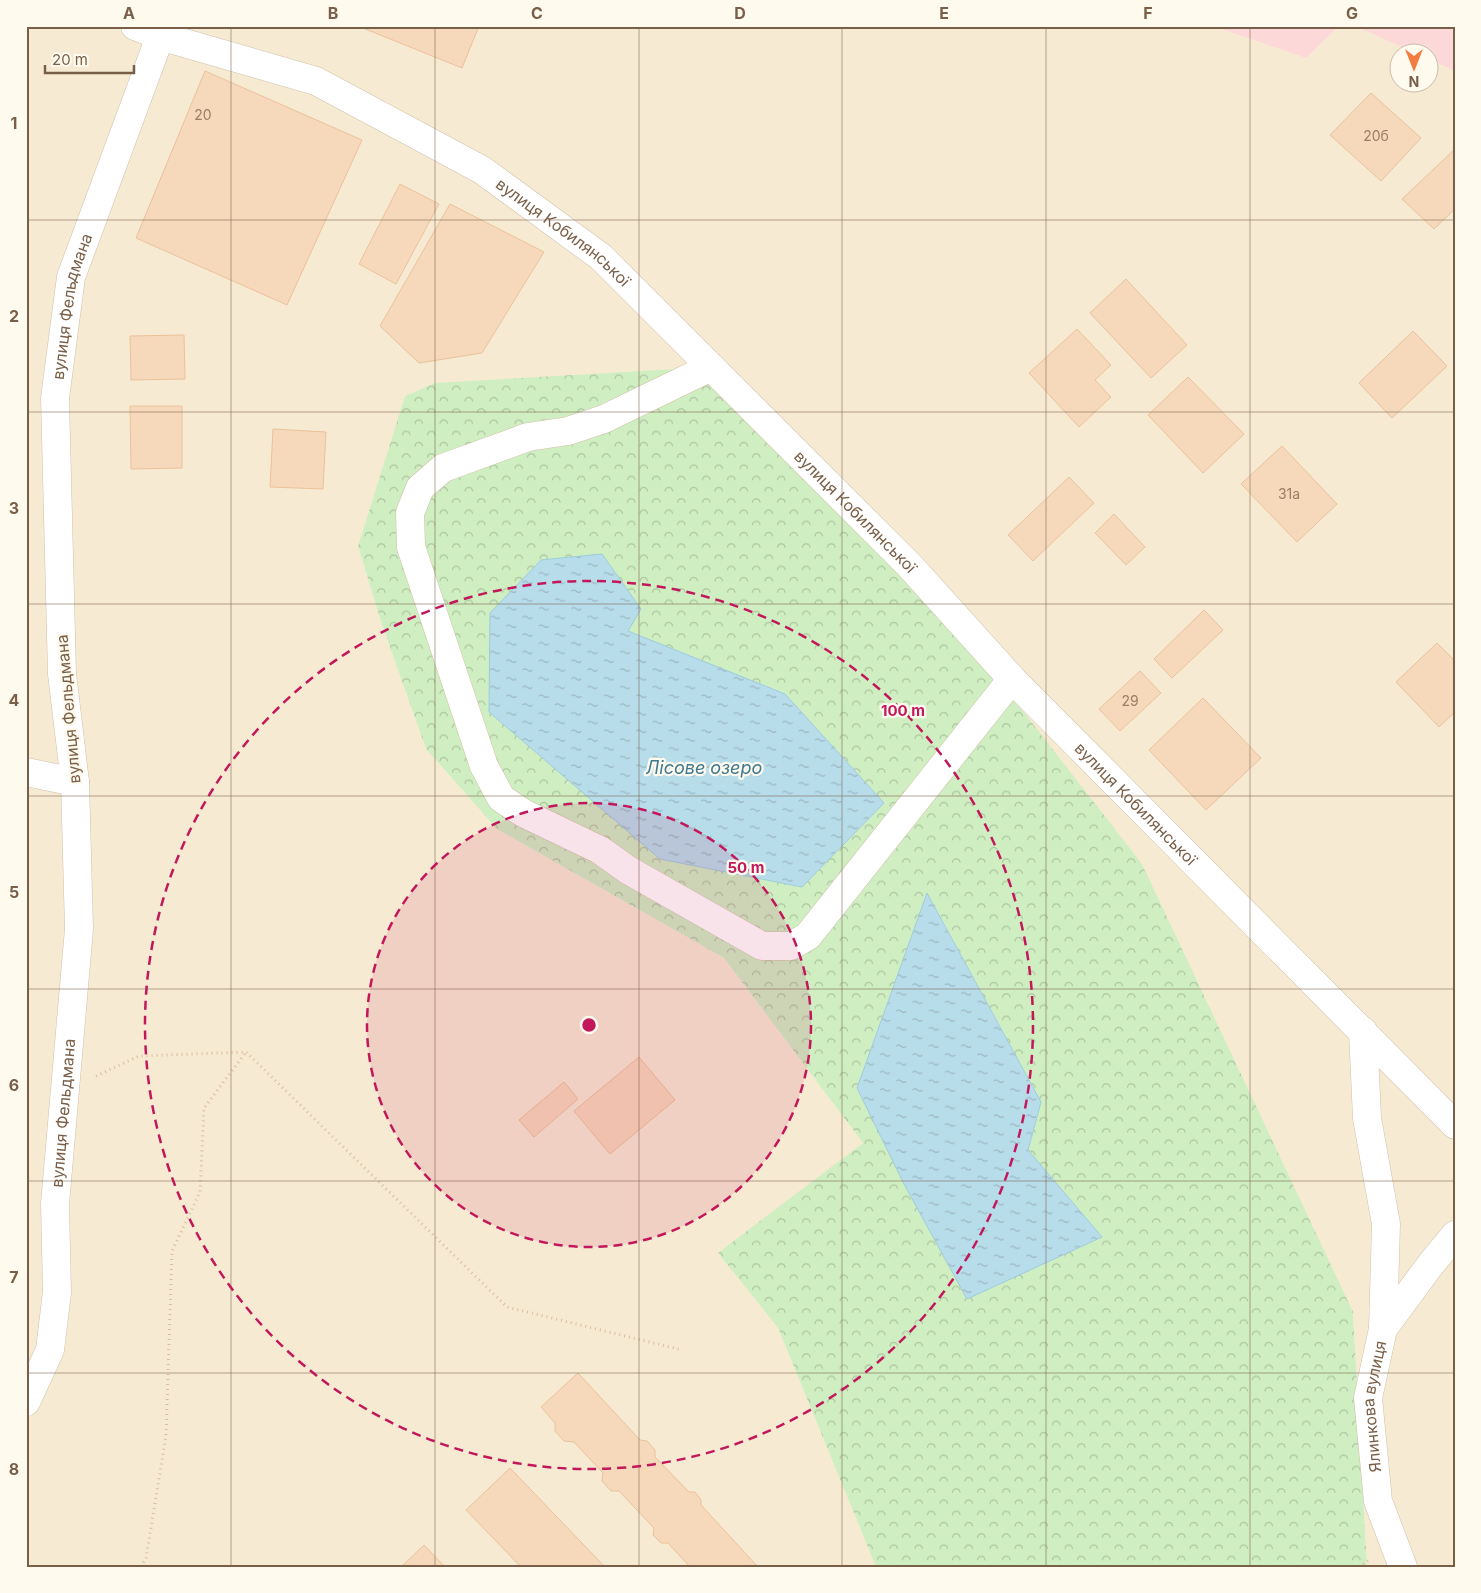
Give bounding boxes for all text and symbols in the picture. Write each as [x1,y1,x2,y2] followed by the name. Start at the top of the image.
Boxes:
[123,3,135,23] text: A
[328,3,338,23] text: B
[531,3,543,23] text: C
[734,3,746,23] text: D
[939,3,949,23] text: E
[1143,3,1153,23] text: F
[1346,3,1358,23] text: G
[45,42,134,74] scale bar
[1388,42,1438,92] north arrow
[52,50,88,69] text: 20 m
[1409,73,1419,90] text: N
[194,106,212,123] house number: 20
[11,113,17,133] text: 1
[1363,127,1389,144] house number: 20б
[492,174,635,291] street label: вулиця Кобилянської
[48,230,96,381] street label: вулиця Фельдмана
[9,306,19,326] text: 2
[790,446,922,578] street label: вулиця Кобилянської
[1278,485,1300,502] house number: 31а
[9,498,19,518] text: 3
[52,634,84,784] street label: вулиця Фельдмана
[9,690,20,710] text: 4
[1121,692,1139,709] house number: 29
[881,701,925,720] text: 100 m
[1071,738,1202,870] street label: вулиця Кобилянської
[646,757,762,778] water label: Лісове озеро
[728,858,764,877] text: 50 m
[9,882,19,902] text: 5
[580,1016,598,1034] centre of rings
[46,1038,79,1188] street label: вулиця Фельдмана
[9,1075,19,1095] text: 6
[9,1267,19,1287] text: 7
[1358,1339,1390,1473] street label: Ялинкова вулиця
[9,1459,19,1479] text: 8

